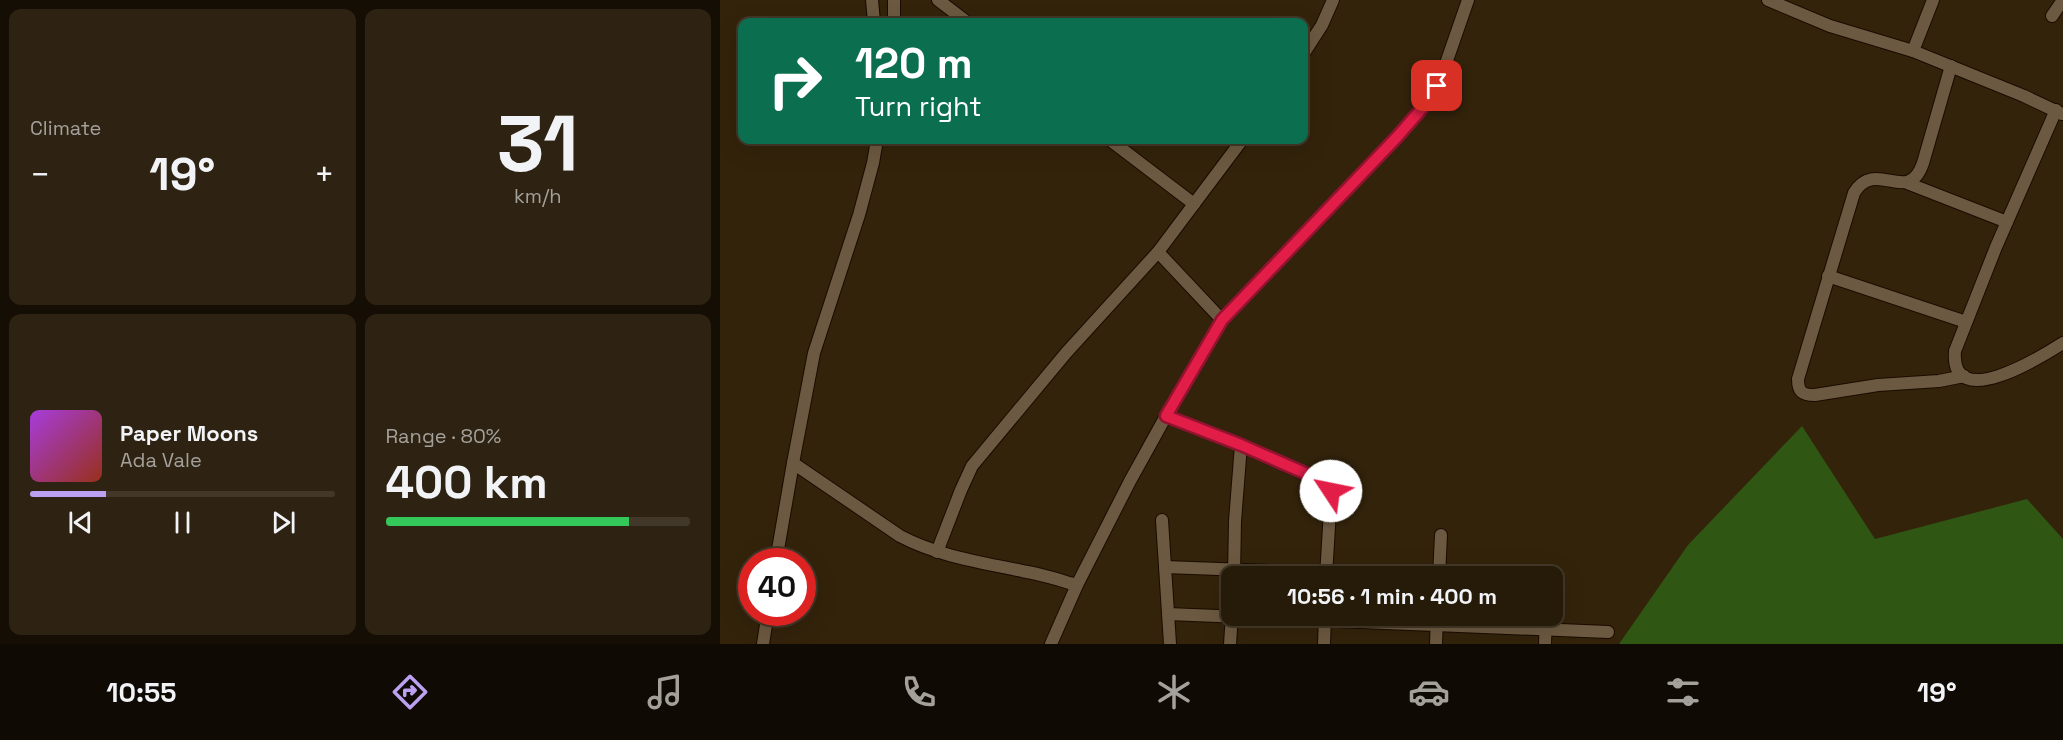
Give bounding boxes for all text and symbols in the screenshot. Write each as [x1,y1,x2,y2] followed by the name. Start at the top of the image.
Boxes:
[855,37,973,90] text: 120 m
[756,42,834,120] icon: right
[1411,60,1462,111] pin
[1420,69,1453,102] icon: arrive
[855,89,982,124] text: Turn right
[497,94,578,194] text: 31
[30,115,101,141] text: Climate
[149,146,215,203] text: 19°
[30,154,50,196] text: −
[314,154,334,196] text: +
[514,183,562,209] text: km/h
[120,419,258,447] text: Paper Moons
[386,423,501,449] text: Range · 80%
[120,447,202,473] text: Ada Vale
[386,454,548,511] text: 400 km
[1299,459,1363,523] position arrow
[64,506,97,539] icon: previous
[166,506,199,539] icon: pause
[267,506,300,539] icon: next
[738,548,816,626] speed limit sign: 40
[1287,582,1497,610] text: 10:56 · 1 min · 400 m
[389,671,431,713] icon: directions
[644,671,686,713] icon: music
[898,671,940,713] icon: phone
[1153,671,1195,713] icon: climate
[1408,671,1450,713] icon: car
[1662,671,1704,713] icon: filters
[106,675,176,710] text: 10:55
[1917,675,1957,710] text: 19°

